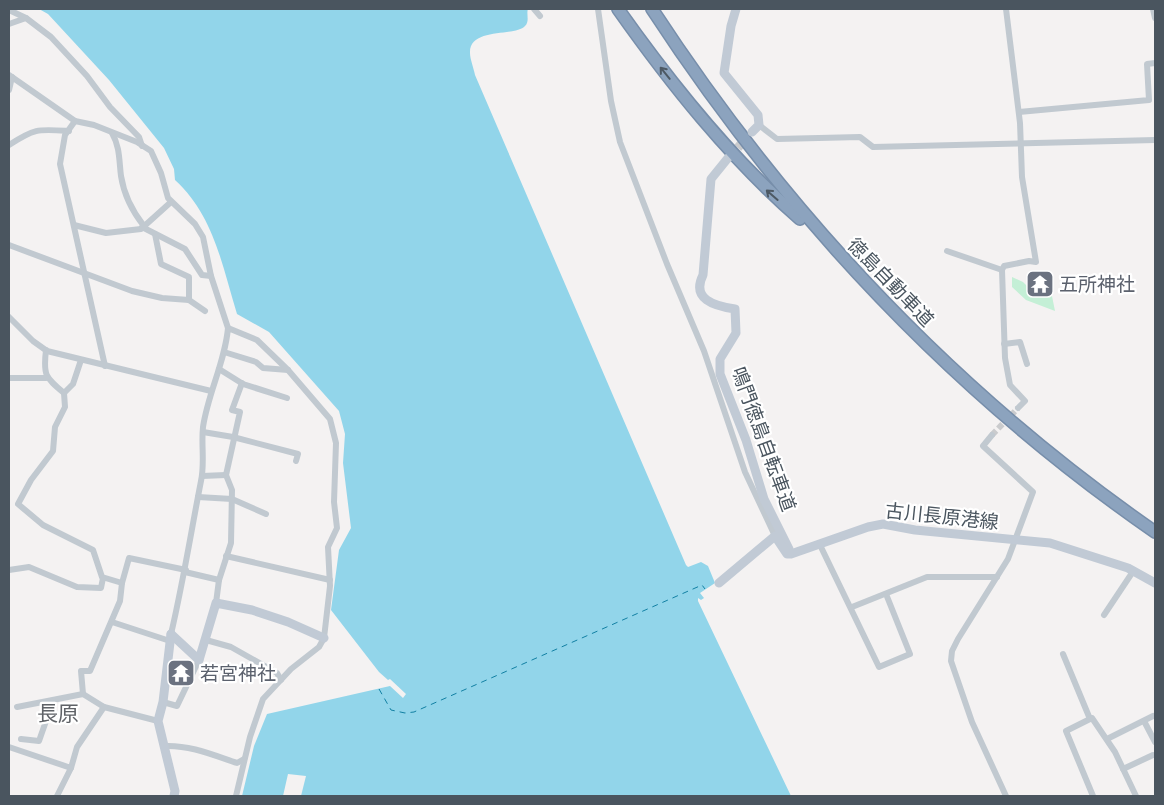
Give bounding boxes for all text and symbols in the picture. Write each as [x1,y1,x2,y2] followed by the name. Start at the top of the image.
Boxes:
[660,67,671,80] one-way arrow
[766,189,779,201] one-way arrow
[843,233,939,331] street label: 徳島自動車道
[1025,269,1055,299] temple icon: 五所神社
[1059,272,1135,296] place label: 五所神社
[727,363,801,515] street label: 鳴門徳島自転車道
[884,498,1000,534] street label: 古川長原港線
[166,658,196,688] temple icon: 若宮神社
[200,661,276,685] place label: 若宮神社
[37,700,79,727] district label: 長原

